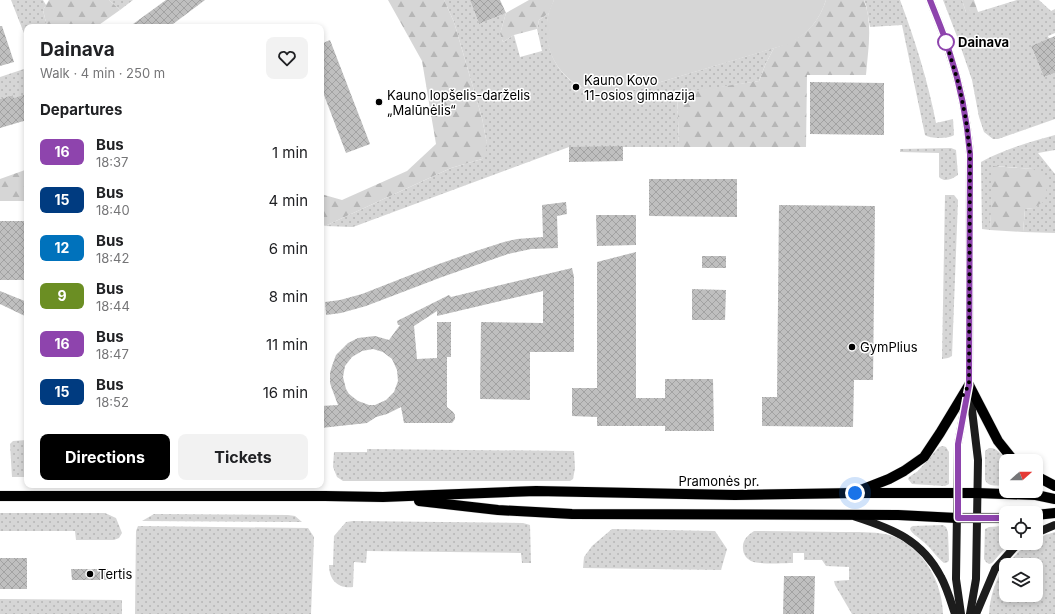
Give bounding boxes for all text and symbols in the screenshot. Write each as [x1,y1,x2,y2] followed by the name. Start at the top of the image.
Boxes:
[937,33,955,51] marker: Dainava
[958,34,1009,50] place label: Dainava
[266,37,308,79] button: heart
[40,38,115,61] text: Dainava
[40,65,165,81] text: Walk · 4 min · 250 m
[584,72,695,103] place label: Kauno Kovo 11-osios gimnazija
[571,82,581,92] marker: Kauno Kovo 11-osios gimnazija
[387,87,530,118] place label: Kauno lopšelis-darželis „Malūnėlis“
[374,97,384,107] marker: Kauno lopšelis-darželis „Malūnėlis“
[40,100,122,119] text: Departures
[96,135,124,154] text: Bus
[54,143,70,160] text: 16
[272,143,308,162] text: 1 min
[96,154,128,170] text: 18:37
[96,183,124,202] text: Bus
[55,191,69,208] text: 15
[268,191,308,210] text: 4 min
[96,202,130,218] text: 18:40
[96,231,124,250] text: Bus
[55,239,69,256] text: 12
[269,239,308,258] text: 6 min
[96,250,129,266] text: 18:42
[96,279,124,298] text: Bus
[57,287,67,304] text: 9
[269,287,308,306] text: 8 min
[96,298,130,314] text: 18:44
[96,327,124,346] text: Bus
[54,335,70,352] text: 16
[266,335,308,354] text: 11 min
[860,339,918,355] place label: GymPlius
[847,342,857,352] marker: GymPlius
[96,346,129,362] text: 18:47
[96,375,124,394] text: Bus
[55,383,69,400] text: 15
[263,383,308,402] text: 16 min
[96,394,129,410] text: 18:52
[40,434,170,480] button: Directions
[178,434,308,480] button: Tickets
[999,454,1043,498] north arrow
[999,454,1043,602] map controls
[678,473,760,489] street label: Pramonės pr.
[845,483,865,503] your location
[999,506,1043,550] button: locate
[999,558,1043,602] button: layers
[98,566,132,582] place label: Tertis
[85,569,95,579] marker: Tertis

